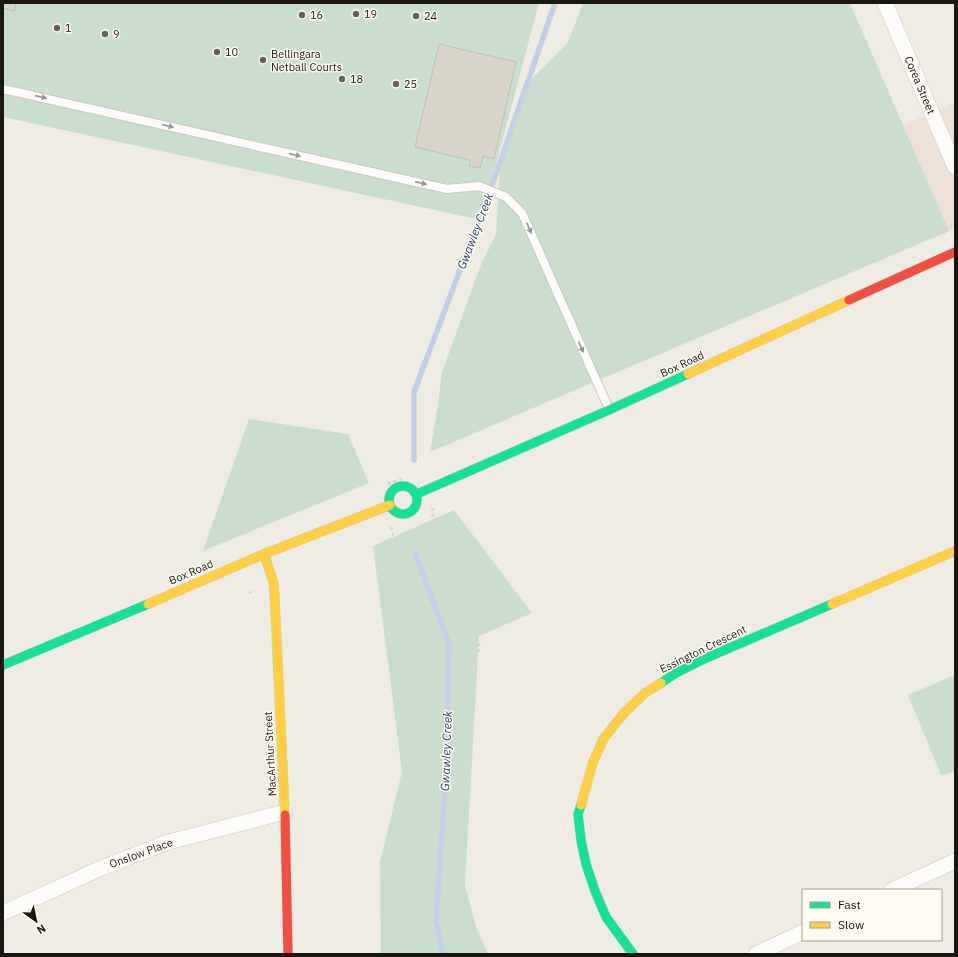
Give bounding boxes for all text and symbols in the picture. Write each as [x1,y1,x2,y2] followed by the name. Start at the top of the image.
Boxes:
[364,7,377,21] place label: 19
[310,8,323,22] place label: 16
[351,9,361,19] marker: 19
[424,9,438,23] place label: 24
[297,10,307,20] marker: 16
[411,11,421,21] marker: 24
[65,21,72,35] place label: 1
[52,23,62,33] marker: 1
[113,27,120,41] place label: 9
[100,29,110,39] marker: 9
[225,45,238,59] place label: 10
[212,47,222,57] marker: 10
[271,47,342,74] place label: Bellingara Netball Courts
[902,54,939,116] street label: Corea Street
[258,55,268,65] marker: Bellingara Netball Courts
[350,72,363,86] place label: 18
[337,74,347,84] marker: 18
[404,77,417,91] place label: 25
[391,79,401,89] marker: 25
[35,95,47,101] one-way arrow
[162,124,174,130] one-way arrow
[288,152,301,158] one-way arrow
[415,181,428,187] one-way arrow
[454,190,497,271] water label: Gwawley Creek
[526,223,532,235] one-way arrow
[579,342,585,354] one-way arrow
[658,348,706,380] street label: Box Road
[167,556,215,588] street label: Box Road
[657,622,749,676] street label: Essington Crescent
[437,710,455,791] water label: Gwawley Creek
[261,711,279,797] street label: MacArthur Street
[107,835,175,871] street label: Onslow Place
[802,889,942,941] legend
[838,897,861,912] text: Fast
[16,901,56,941] north arrow
[838,917,864,932] text: Slow
[34,921,49,937] text: N

